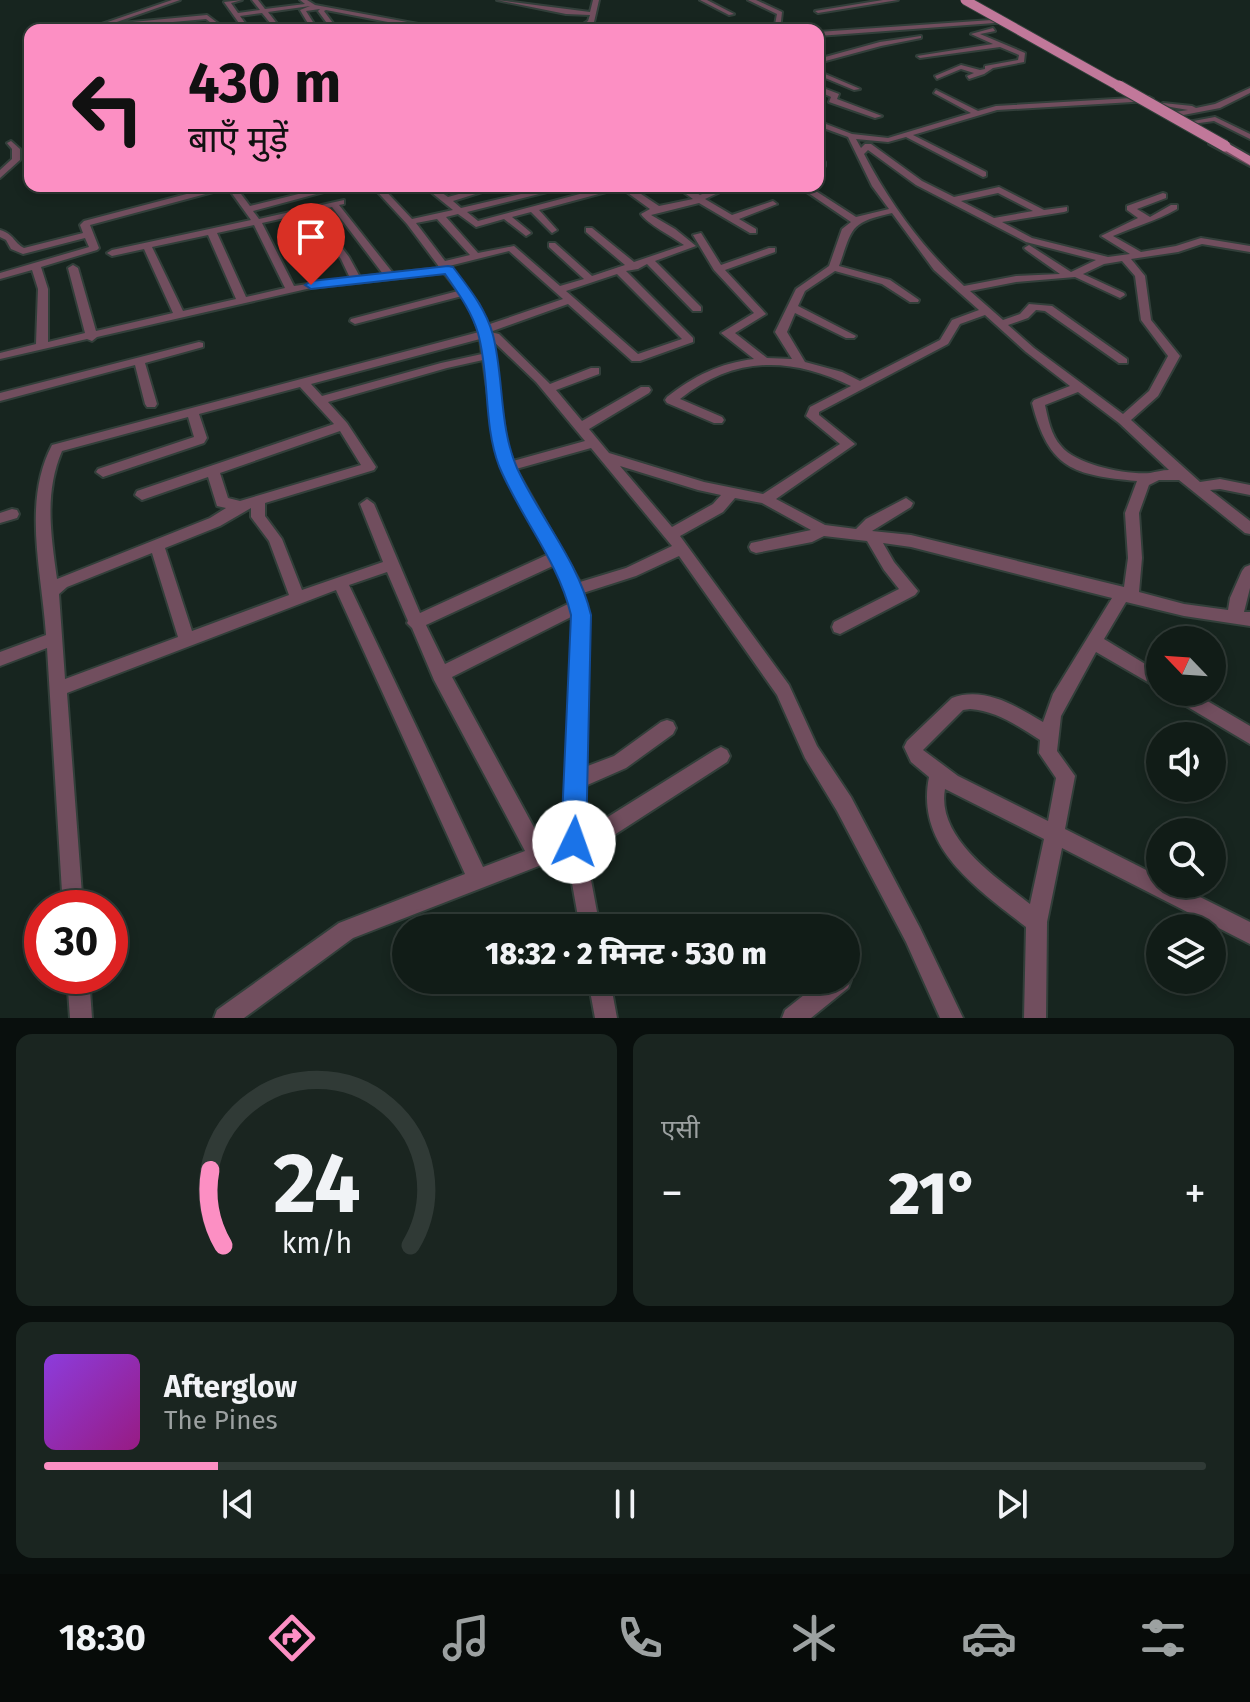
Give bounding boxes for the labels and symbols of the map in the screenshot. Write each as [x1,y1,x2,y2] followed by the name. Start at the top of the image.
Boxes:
[277,203,345,285] pin
[1146,626,1226,706] north arrow
[532,800,616,884] position arrow
[24,890,128,994] speed limit sign: 30

